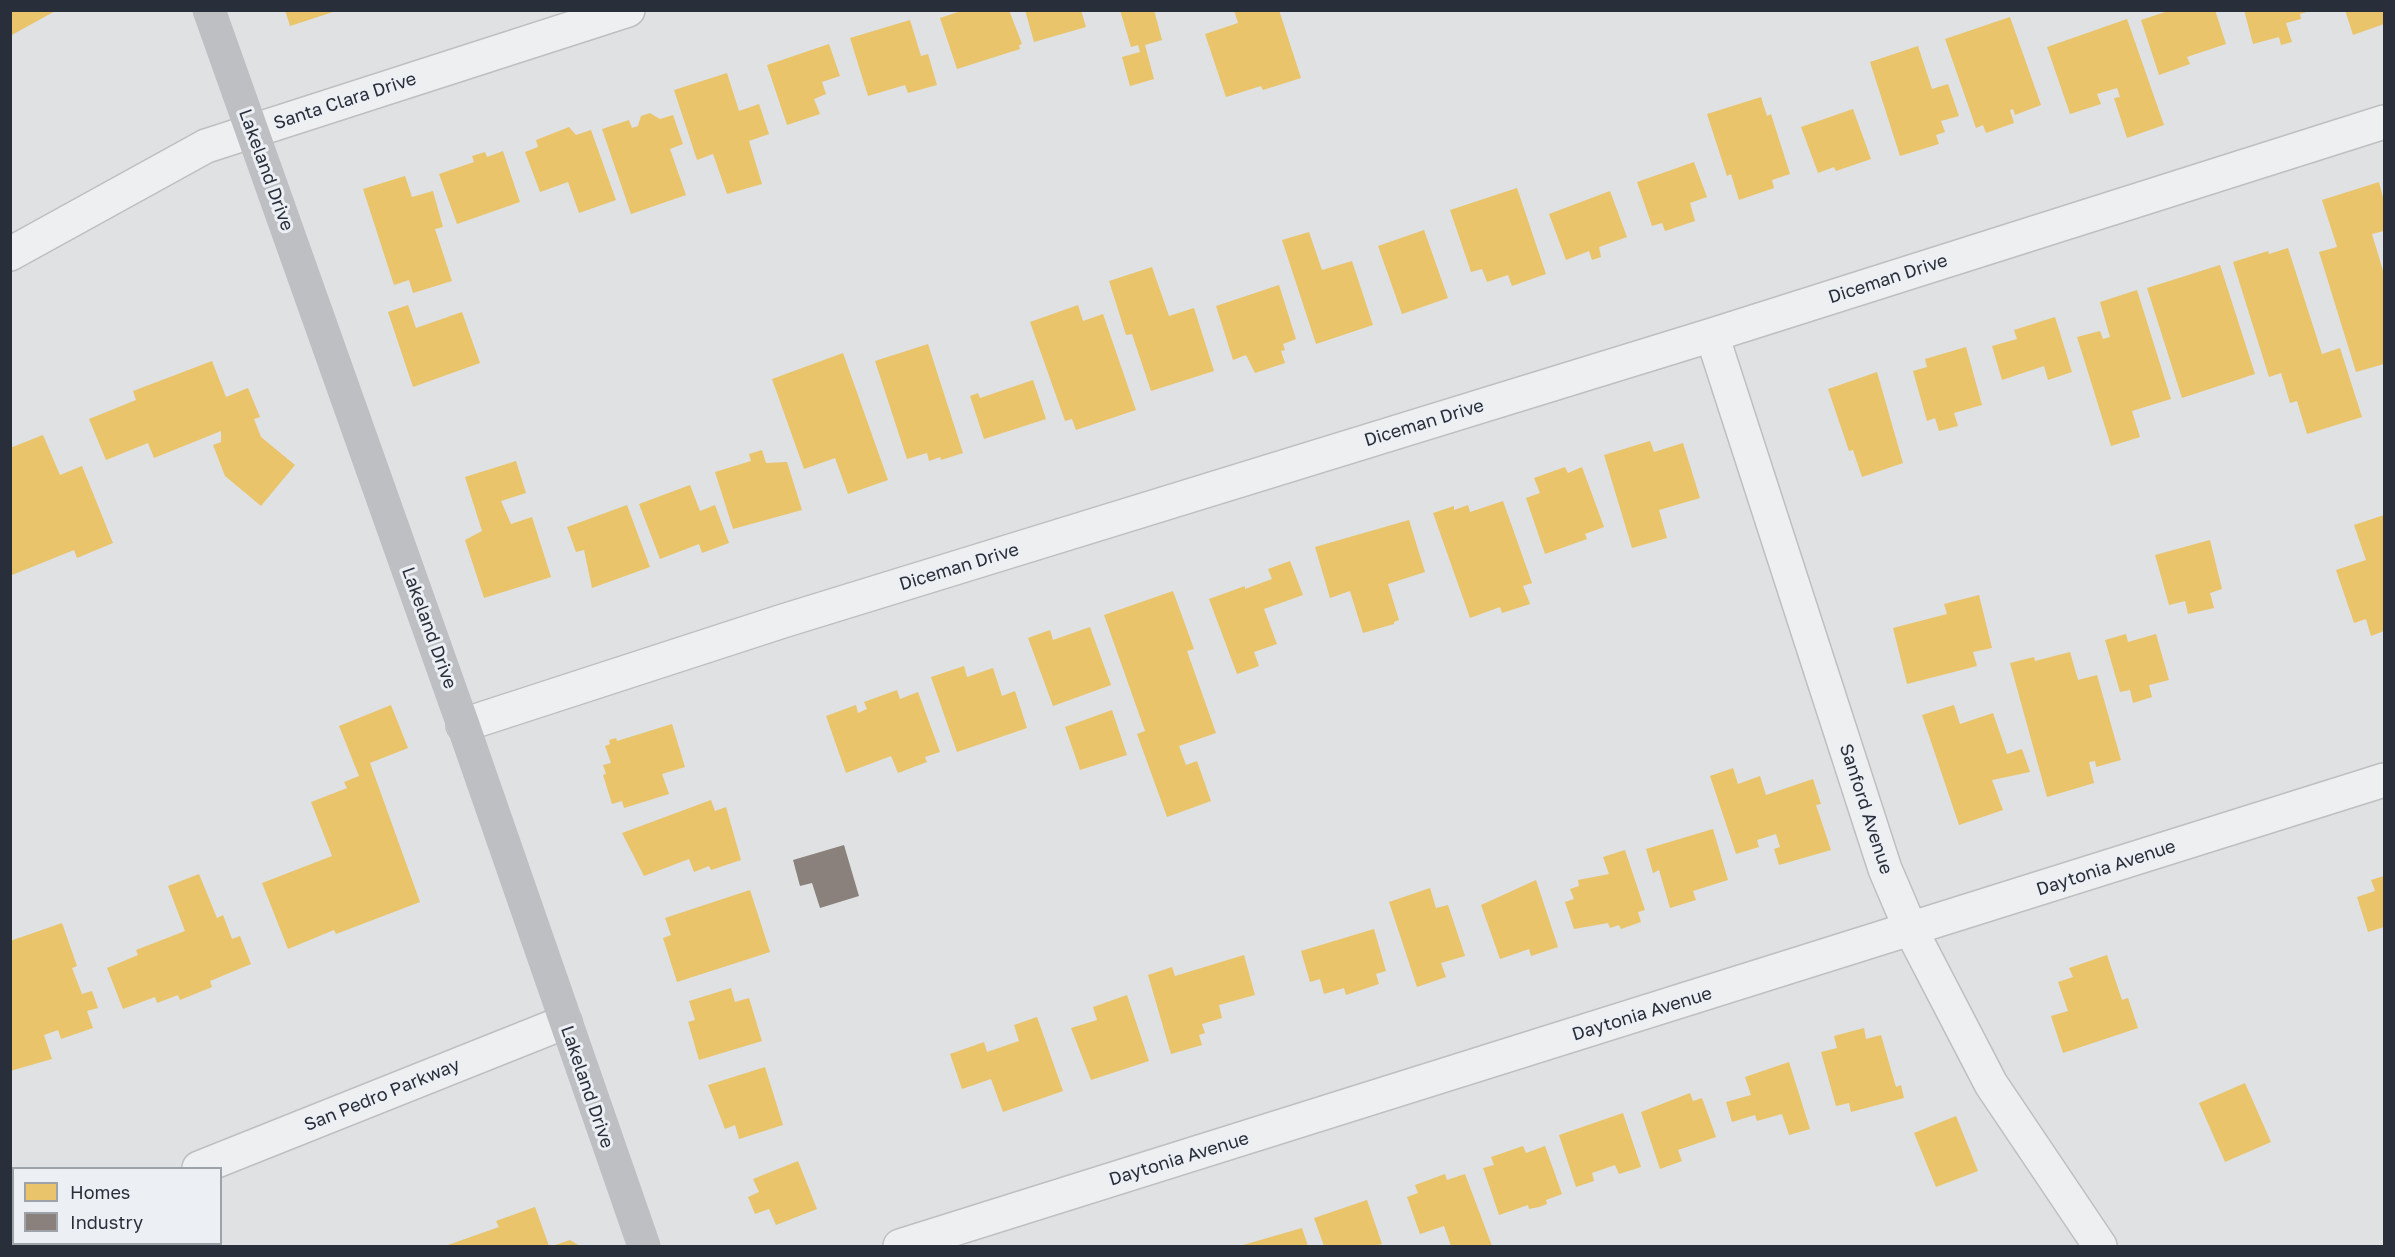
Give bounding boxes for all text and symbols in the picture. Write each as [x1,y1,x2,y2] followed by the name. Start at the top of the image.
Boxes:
[271,68,419,134] street label: Santa Clara Drive
[234,106,298,234] street label: Lakeland Drive
[1826,250,1950,308] street label: Diceman Drive
[1362,395,1486,451] street label: Diceman Drive
[897,539,1021,595] street label: Diceman Drive
[397,564,461,692] street label: Lakeland Drive
[1835,741,1897,877] street label: Sanford Avenue
[2034,835,2178,901] street label: Daytonia Avenue
[1569,982,1715,1046] street label: Daytonia Avenue
[556,1023,618,1151] street label: Lakeland Drive
[301,1054,463,1136] street label: San Pedro Parkway
[1106,1127,1252,1191] street label: Daytonia Avenue
[12,1167,222,1245] legend
[70,1181,130,1203] text: Homes
[70,1211,143,1233] text: Industry

